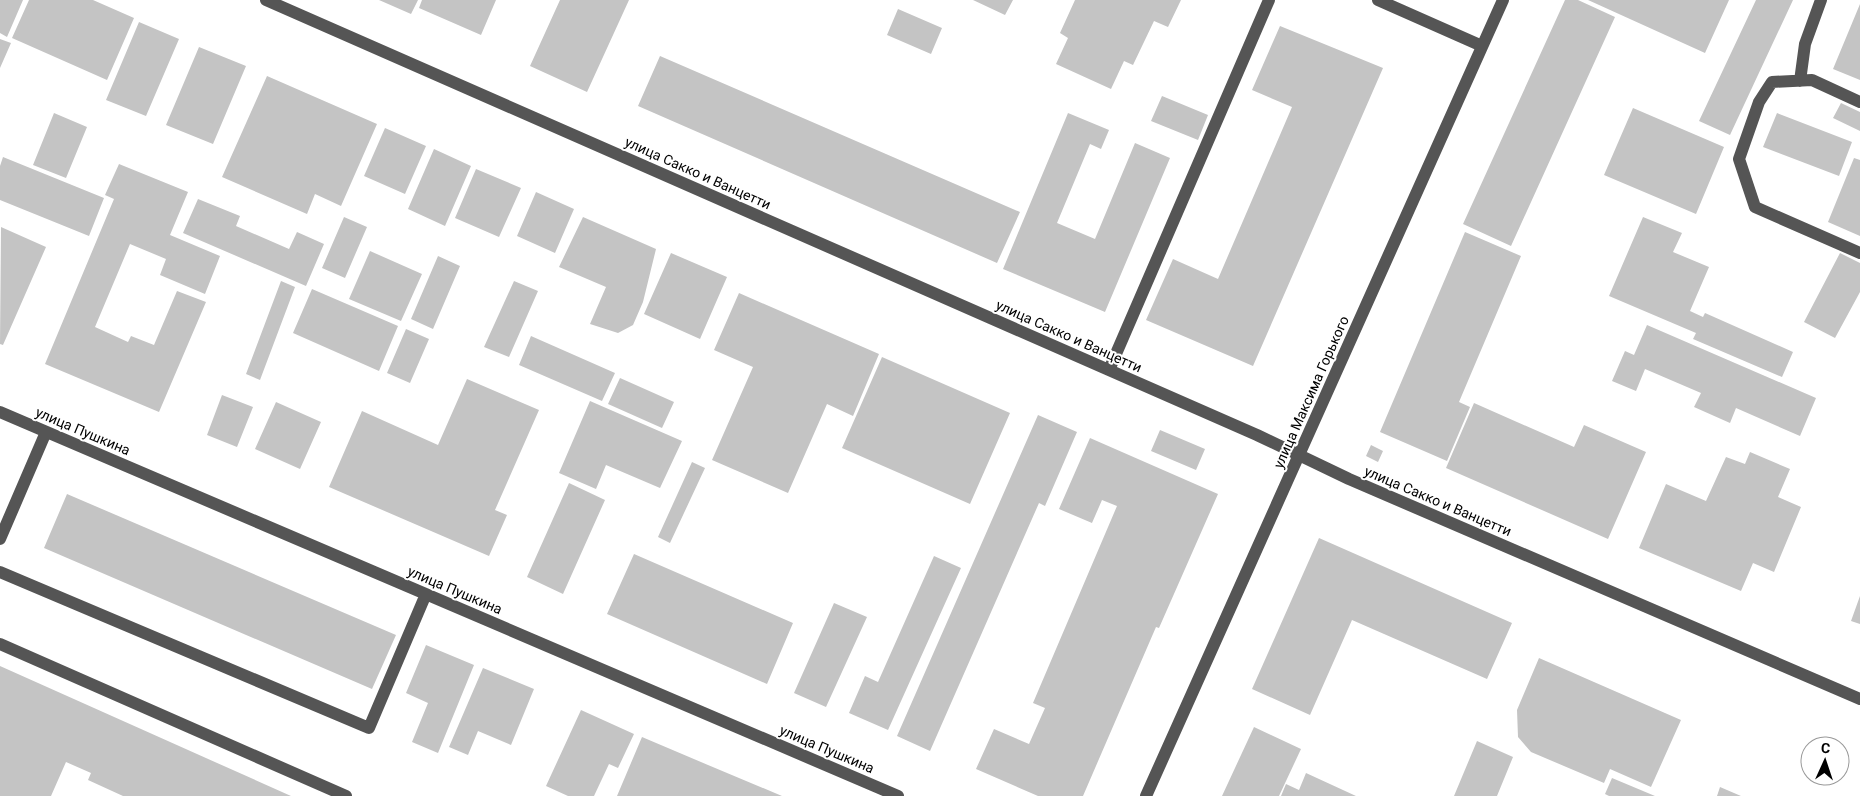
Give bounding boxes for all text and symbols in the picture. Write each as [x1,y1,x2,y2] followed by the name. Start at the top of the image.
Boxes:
[622,134,774,212] street label: улица Сакко и Ванцетти
[993,297,1145,375] street label: улица Сакко и Ванцетти
[1270,313,1352,471] street label: улица Максима Горького
[33,404,133,458] street label: улица Пушкина
[1362,463,1514,539] street label: улица Сакко и Ванцетти
[405,563,505,617] street label: улица Пушкина
[777,722,877,776] street label: улица Пушкина
[1800,736,1850,786] north arrow
[1821,740,1831,756] text: С

